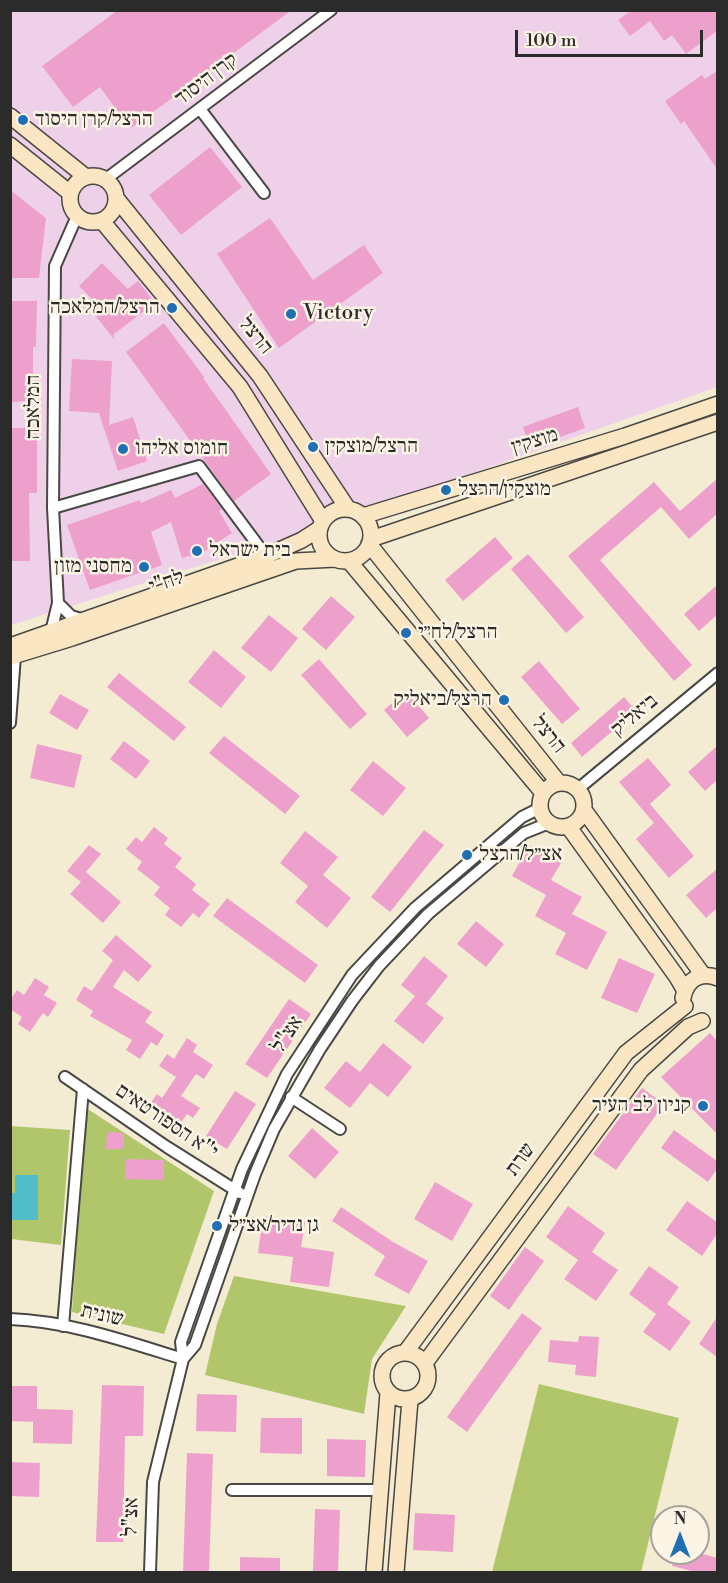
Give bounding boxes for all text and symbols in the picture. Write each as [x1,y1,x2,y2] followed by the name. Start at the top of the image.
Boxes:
[518,18,706,56] scale bar
[526,29,577,52] text: 100 m
[171,48,243,112] street label: קרן היסוד
[35,107,153,133] place label: הרצל/קרן היסוד
[16,113,30,127] marker: הרצל/קרן היסוד
[50,295,160,321] place label: הרצל/המלאכה
[165,301,179,315] marker: הרצל/המלאכה
[303,301,373,327] place label: Victory
[284,307,298,321] marker: Victory
[232,312,278,360] street label: הרצל
[21,375,47,439] street label: המלאכה
[509,423,561,461] street label: מוצקין
[325,434,418,460] place label: הרצל/מוצקין
[135,436,228,462] place label: חומוס אליהו
[306,440,320,454] marker: הרצל/מוצקין
[116,442,130,456] marker: חומוס אליהו
[458,477,551,503] place label: מוצקין/הרצל
[439,483,453,497] marker: מוצקין/הרצל
[209,538,291,564] place label: בית ישראל
[190,544,204,558] marker: בית ישראל
[54,554,132,580] place label: מחסני מזון
[137,560,151,574] marker: מחסני מזון
[146,565,188,601] street label: לח"י
[418,620,498,646] place label: הרצל/לח״י
[399,626,413,640] marker: הרצל/לח״י
[393,687,492,713] place label: הרצל/ביאליק
[606,689,664,743] street label: ביאליק
[497,693,511,707] marker: הרצל/ביאליק
[525,711,571,759] street label: הרצל
[479,842,562,868] place label: אצ״ל/הרצל
[460,848,474,862] marker: אצ״ל/הרצל
[267,1012,309,1058] street label: אצ"ל
[110,1079,222,1165] street label: י''א הספורטאים
[592,1093,691,1119] place label: קניון לב העיר
[696,1099,710,1113] marker: קניון לב העיר
[501,1139,541,1181] street label: שרת
[229,1213,319,1239] place label: גן נדיר/אצ״ל
[210,1219,224,1233] marker: גן נדיר/אצ״ל
[78,1299,126,1333] street label: שונית
[119,1497,145,1537] street label: אצ"ל
[650,1505,710,1565] north arrow
[674,1509,686,1529] text: N

